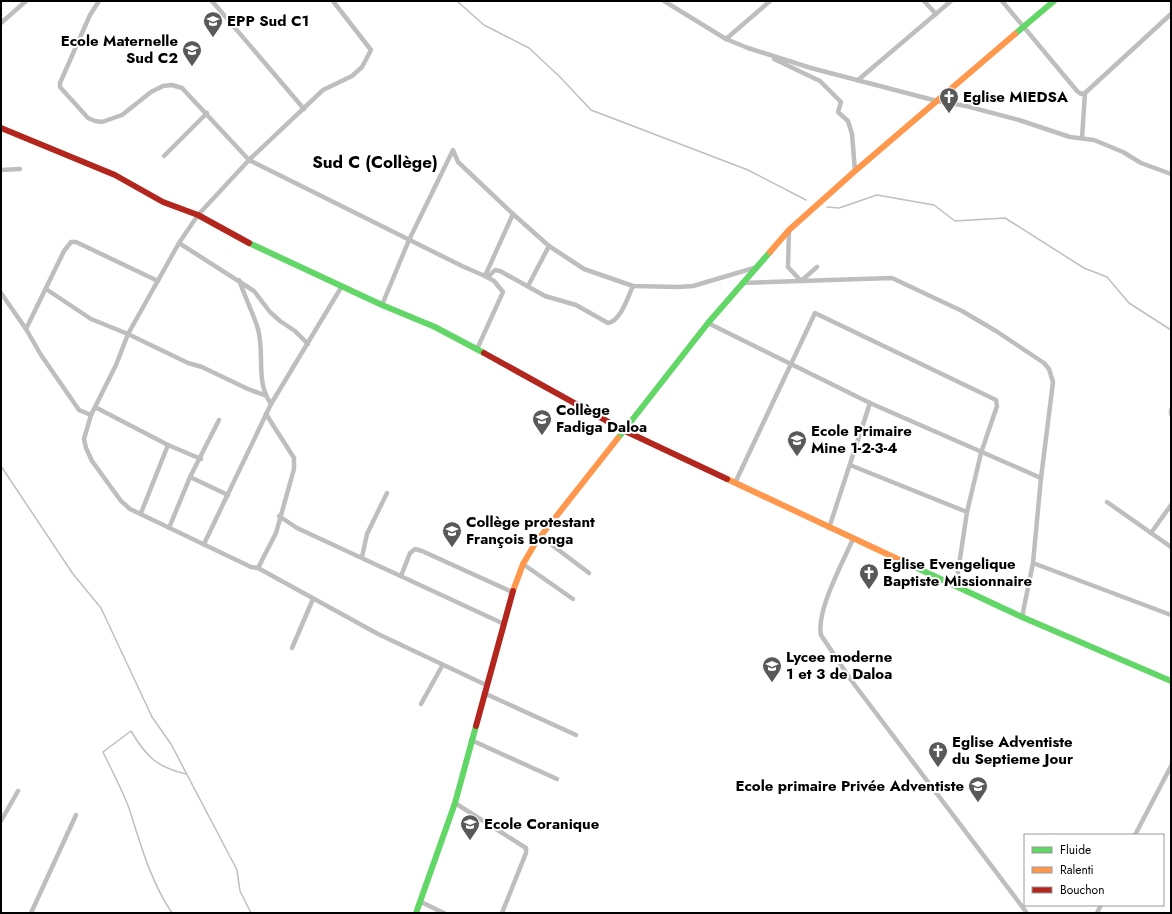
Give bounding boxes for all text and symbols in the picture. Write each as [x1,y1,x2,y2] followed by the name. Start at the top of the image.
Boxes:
[202,10,224,38] school or university icon: EPP Sud C1
[227,10,309,32] place label: EPP Sud C1
[61,30,178,69] place label: Ecole Maternelle Sud C2
[181,39,203,67] school or university icon: Ecole Maternelle Sud C2
[938,86,960,114] church icon: Eglise MIEDSA
[963,86,1069,108] place label: Eglise MIEDSA
[312,150,438,174] district label: Sud C (Collège)
[556,399,647,438] place label: Collège Fadiga Daloa
[531,408,553,436] school or university icon: Collège Fadiga Daloa
[811,420,912,459] place label: Ecole Primaire Mine 1-2-3-4
[786,429,808,457] school or university icon: Ecole Primaire Mine 1-2-3-4
[466,511,595,550] place label: Collège protestant François Bonga
[441,520,463,548] school or university icon: Collège protestant François Bonga
[883,553,1033,592] place label: Eglise Evengelique Baptiste Missionnaire
[858,562,880,590] church icon: Eglise Evengelique Baptiste Missionnaire
[786,646,893,685] place label: Lycee moderne 1 et 3 de Daloa
[761,655,783,683] school or university icon: Lycee moderne 1 et 3 de Daloa
[952,731,1074,770] place label: Eglise Adventiste du Septieme Jour
[927,740,949,768] church icon: Eglise Adventiste du Septieme Jour
[735,775,964,797] place label: Ecole primaire Privée Adventiste
[967,775,989,803] school or university icon: Ecole primaire Privée Adventiste
[459,813,481,841] school or university icon: Ecole Coranique
[484,813,600,835] place label: Ecole Coranique
[1024,834,1164,906] legend
[1060,841,1091,859] text: Fluide
[1060,861,1094,879] text: Ralenti
[1060,881,1104,899] text: Bouchon

